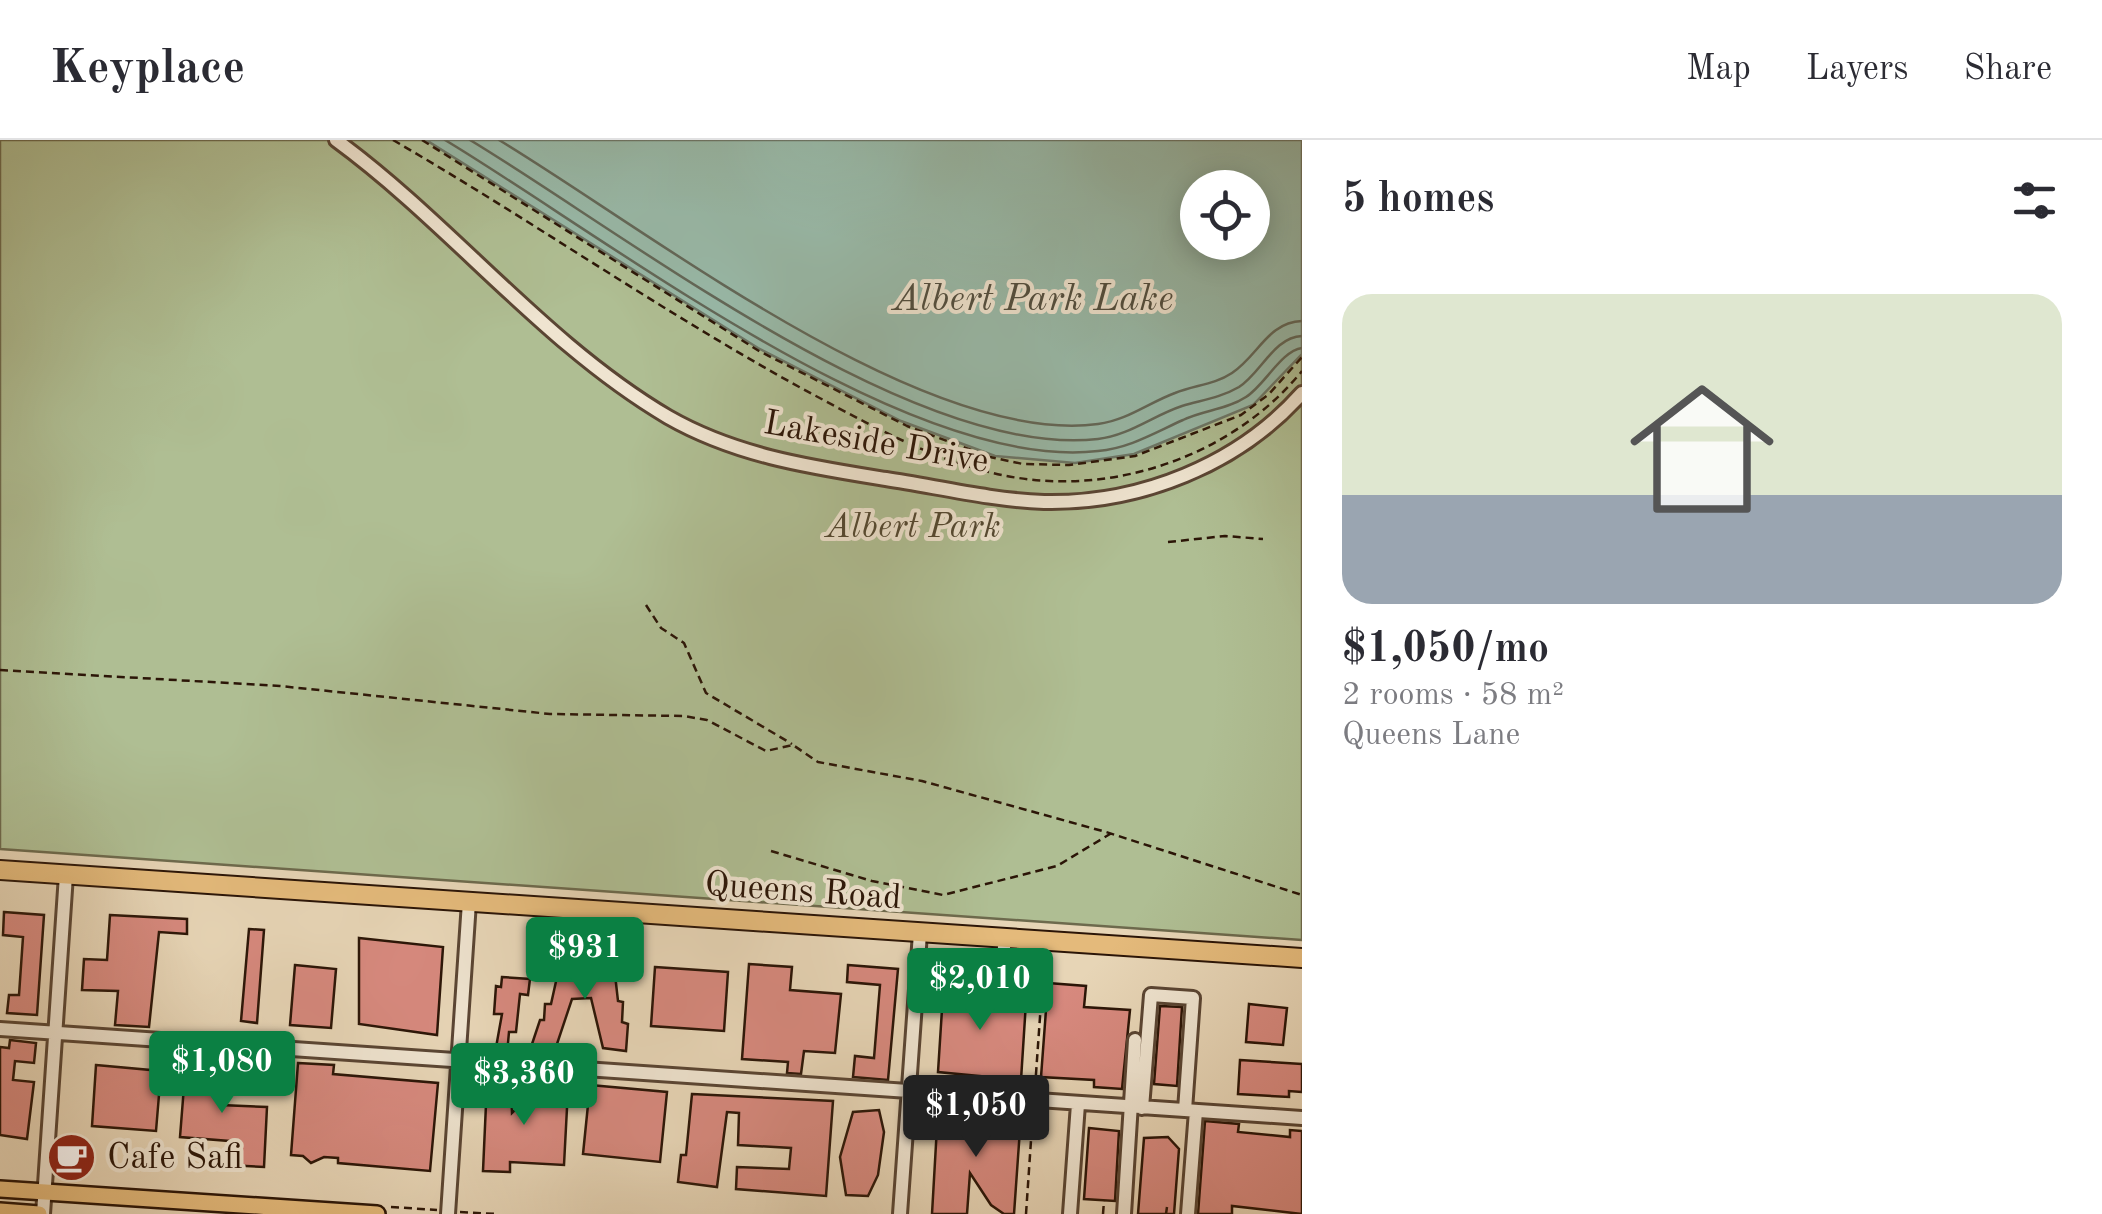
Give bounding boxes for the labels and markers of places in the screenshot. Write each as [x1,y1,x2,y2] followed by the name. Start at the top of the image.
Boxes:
[526,917,644,1002] pin: $931
[899,948,1061,1033] pin: $2,010
[141,1031,303,1116] pin: $1,080
[443,1043,605,1128] pin: $3,360
[895,1075,1057,1160] pin: $1,050
[46,1132,98,1184] cafe icon: Cafe Safi
[107,1141,243,1176] place label: Cafe Safi

